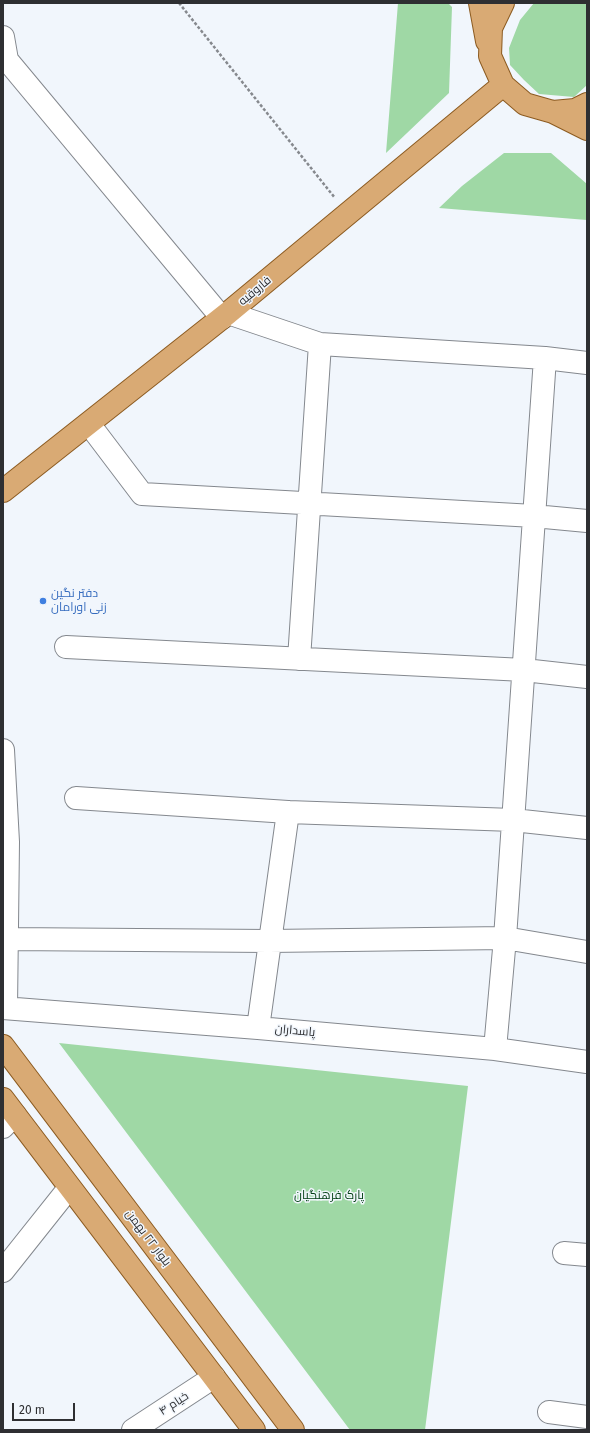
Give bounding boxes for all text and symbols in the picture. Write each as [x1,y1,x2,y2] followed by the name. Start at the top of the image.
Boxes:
[236,273,274,309] street label: فاروقیه
[51,587,107,615] place label: دفتر نگین زنی اورامان
[38,596,48,606] marker: دفتر نگین زنی اورامان
[274,1022,316,1040] street label: پاسداران
[294,1189,364,1203] park label: پارک فرهنگیان
[122,1207,174,1269] street label: بلوار ۲۲ بهمن
[156,1389,192,1419] street label: خیام ۴
[14,1395,77,1421] scale bar
[19,1403,45,1417] text: 20 m

